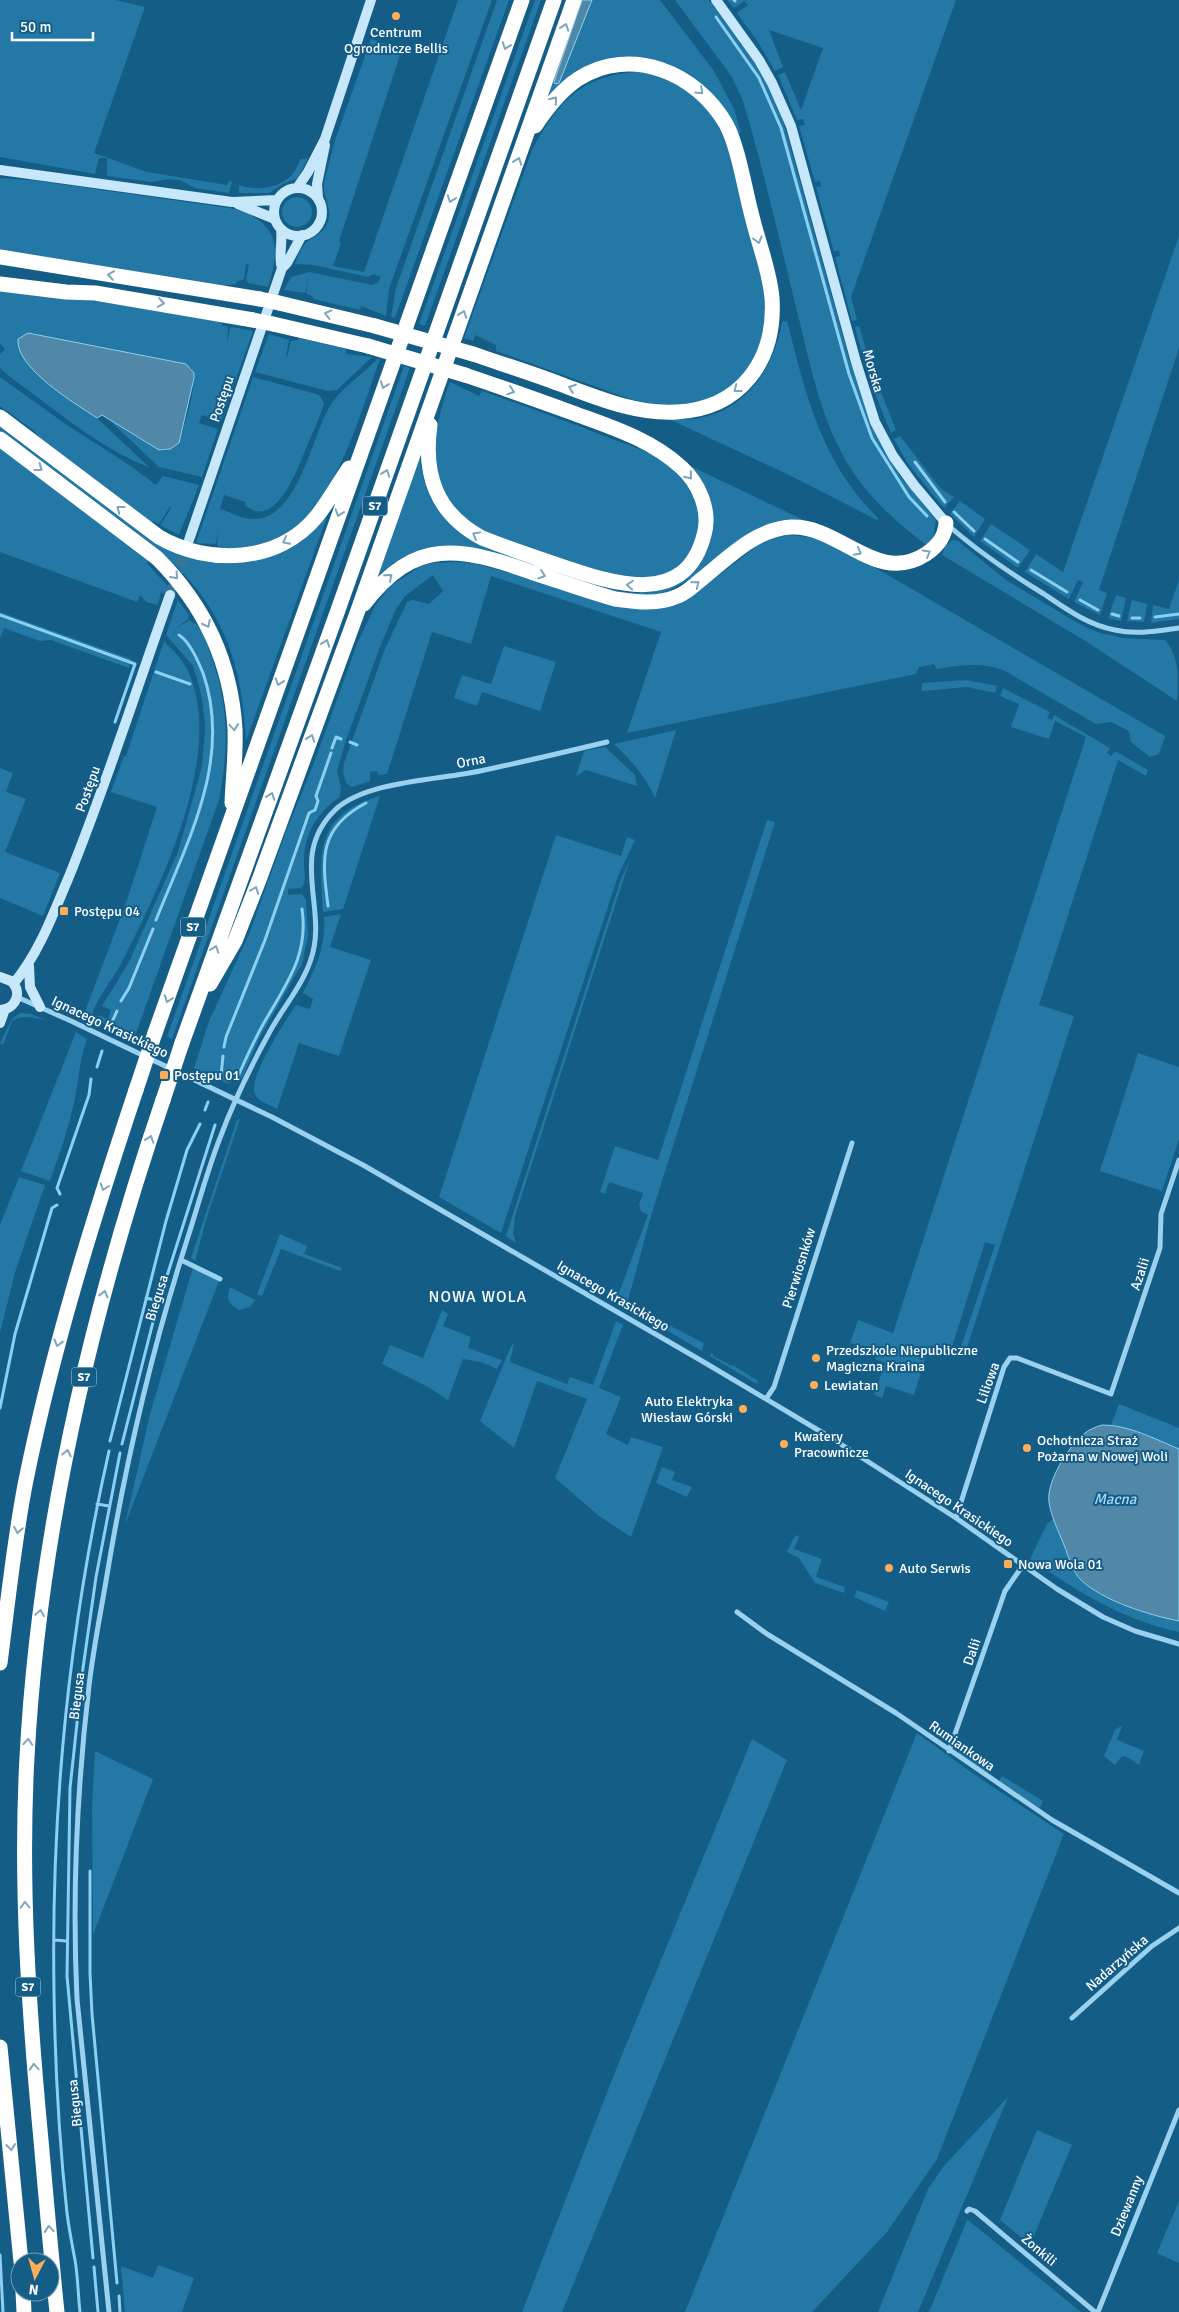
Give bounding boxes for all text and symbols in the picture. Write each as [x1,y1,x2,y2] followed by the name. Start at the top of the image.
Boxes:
[12,10,94,42] scale bar
[390,10,402,22] marker: Centrum Ogrodnicze Bellis
[20,18,51,36] text: 50 m
[559,23,569,32] one-way arrow
[344,24,448,57] place label: Centrum Ogrodnicze Bellis
[502,41,512,50] one-way arrow
[694,85,703,94] one-way arrow
[549,97,557,106] one-way arrow
[512,157,522,166] one-way arrow
[447,194,457,203] one-way arrow
[752,235,762,243] one-way arrow
[107,271,116,281] one-way arrow
[157,297,165,308] one-way arrow
[323,309,332,320] one-way arrow
[457,310,467,319] one-way arrow
[859,348,887,394] street label: Morska
[206,374,238,424] street label: Postępu
[380,380,390,388] one-way arrow
[568,384,577,394] one-way arrow
[734,384,743,392] one-way arrow
[507,385,515,395] one-way arrow
[33,463,42,471] one-way arrow
[380,470,390,478] one-way arrow
[683,470,691,479] one-way arrow
[362,496,388,516] road number: S7
[117,506,126,514] one-way arrow
[335,508,345,516] one-way arrow
[472,531,481,541] one-way arrow
[283,535,292,545] one-way arrow
[853,546,862,556] one-way arrow
[922,549,931,559] one-way arrow
[537,570,546,580] one-way arrow
[169,571,178,580] one-way arrow
[383,573,392,582] one-way arrow
[626,579,634,590] one-way arrow
[690,581,699,589] one-way arrow
[201,619,211,628] one-way arrow
[320,639,330,648] one-way arrow
[275,678,285,686] one-way arrow
[228,723,239,731] one-way arrow
[305,734,315,742] one-way arrow
[455,750,487,772] street label: Orna
[72,764,104,814] street label: Postępu
[265,792,275,801] one-way arrow
[249,886,259,895] one-way arrow
[74,903,140,920] place label: Postępu 04
[58,905,70,917] marker: Postępu 04
[180,918,206,936] road number: S7
[209,945,219,953] one-way arrow
[49,992,171,1062] street label: Ignacego Krasickiego
[164,994,174,1002] one-way arrow
[174,1067,240,1084] place label: Postępu 01
[158,1069,170,1081] marker: Postępu 01
[144,1135,154,1143] one-way arrow
[99,1182,109,1190] one-way arrow
[779,1226,819,1310] street label: Pierwiosnków
[1127,1255,1153,1293] street label: Azalii
[554,1257,672,1335] street label: Ignacego Krasickiego
[142,1273,172,1323] street label: Biegusa
[429,1287,527,1307] district label: NOWA WOLA
[98,1290,109,1299] one-way arrow
[54,1338,64,1346] one-way arrow
[826,1342,978,1375] place label: Przedszkole Niepubliczne Magiczna Kraina
[810,1352,822,1364] marker: Przedszkole Niepubliczne Magiczna Kraina
[973,1360,1003,1406] street label: Liliowa
[72,1368,96,1386] road number: S7
[824,1377,878,1394] place label: Lewiatan
[808,1379,820,1391] marker: Lewiatan
[641,1393,733,1426] place label: Auto Elektryka Wiesław Górski
[737,1403,749,1415] marker: Auto Elektryka Wiesław Górski
[794,1428,869,1461] place label: Kwatery Pracownicze
[1037,1432,1168,1465] place label: Ochotnicza Straż Pożarna w Nowej Woli
[778,1438,790,1450] marker: Kwatery Pracownicze
[1021,1442,1033,1454] marker: Ochotnicza Straż Pożarna w Nowej Woli
[61,1448,72,1457] one-way arrow
[902,1465,1016,1551] street label: Ignacego Krasickiego
[1094,1490,1137,1508] water label: Macna
[13,1526,23,1534] one-way arrow
[1018,1556,1103,1573] place label: Nowa Wola 01
[1002,1558,1014,1570] marker: Nowa Wola 01
[899,1560,971,1577] place label: Auto Serwis
[883,1562,895,1574] marker: Auto Serwis
[34,1608,45,1616] one-way arrow
[959,1636,985,1668] street label: Dalii
[66,1671,88,1721] street label: Biegusa
[926,1717,998,1775] street label: Rumiankowa
[22,1738,33,1746] one-way arrow
[20,1900,30,1908] one-way arrow
[1082,1931,1152,1995] street label: Nadarzyńska
[15,1978,40,1996] road number: S7
[29,2063,40,2071] one-way arrow
[64,2078,86,2128] street label: Biegusa
[5,2144,16,2152] one-way arrow
[1107,2173,1147,2239] street label: Dziewanny
[43,2224,54,2232] one-way arrow
[1018,2230,1060,2270] street label: Żonkili
[10,2252,60,2302] north arrow
[28,2280,39,2298] text: N

